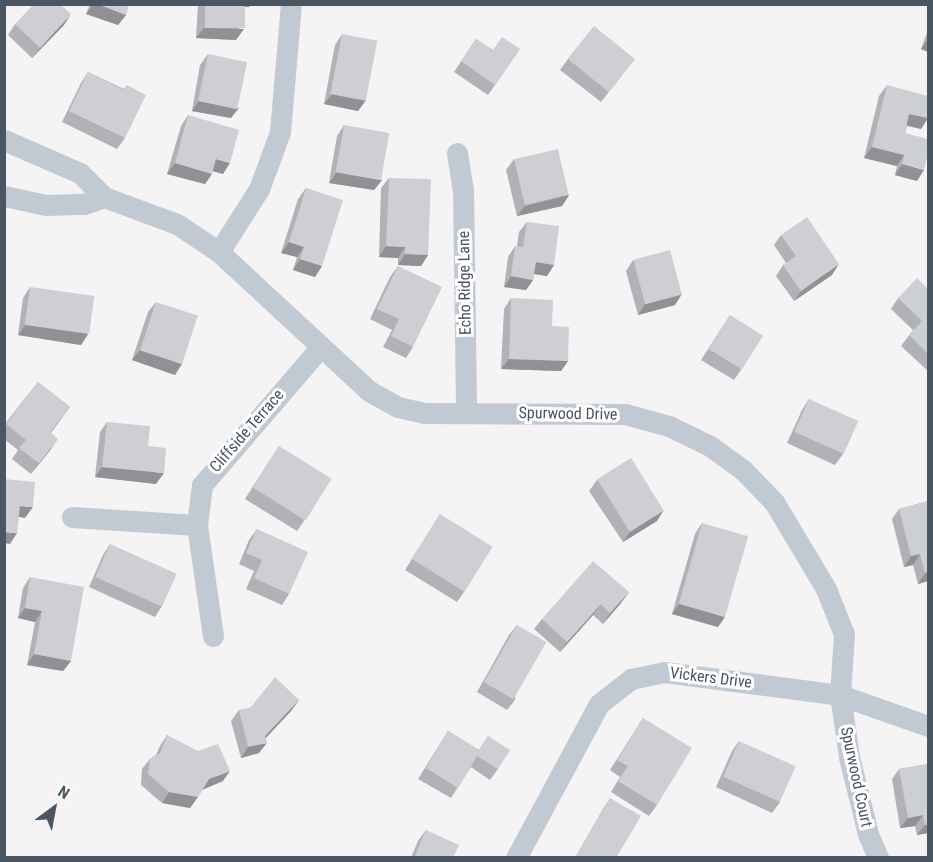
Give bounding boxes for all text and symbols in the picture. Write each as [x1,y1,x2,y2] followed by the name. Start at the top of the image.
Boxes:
[454,231,476,335] street label: Echo Ridge Lane
[206,386,288,476] street label: Cliffside Terrace
[518,404,618,424] street label: Spurwood Drive
[669,663,753,693] street label: Vickers Drive
[836,725,876,829] street label: Spurwood Court
[24,778,84,838] north arrow
[55,782,73,803] text: N

